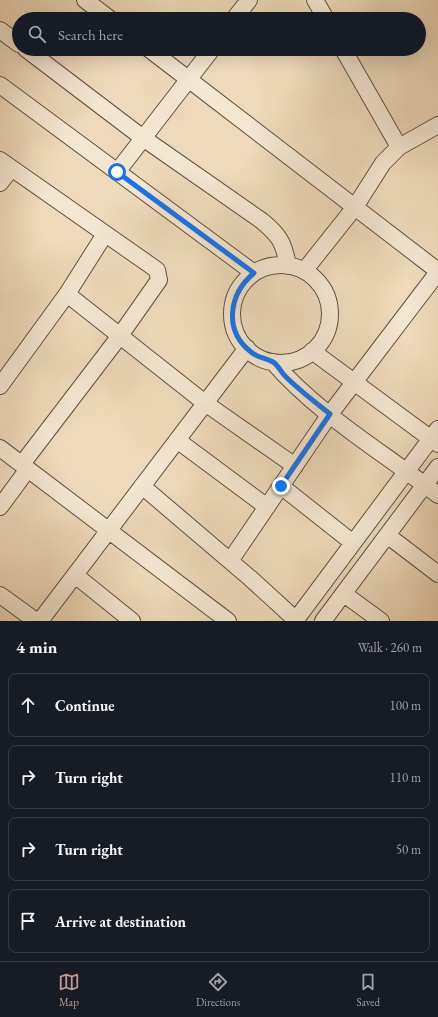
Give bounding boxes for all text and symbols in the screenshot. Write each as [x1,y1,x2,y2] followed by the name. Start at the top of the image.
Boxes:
[12,12,426,56] search box
[26,23,48,45] icon: search
[58,25,123,44] text: Search here
[108,163,126,181] route start
[272,477,290,495] route end
[16,636,57,658] text: 4 min
[358,639,422,656] text: Walk · 260 m
[17,694,39,716] icon: ahead
[55,696,115,715] text: Continue
[390,697,421,714] text: 100 m
[17,766,39,788] icon: right
[55,768,123,787] text: Turn right
[390,769,421,786] text: 110 m
[17,838,39,860] icon: right
[55,840,123,859] text: Turn right
[396,841,421,858] text: 50 m
[17,910,39,932] icon: arrive
[55,912,186,931] text: Arrive at destination
[58,971,80,1009] tab: Map
[196,971,240,1009] tab: Directions
[356,971,380,1009] tab: Saved

